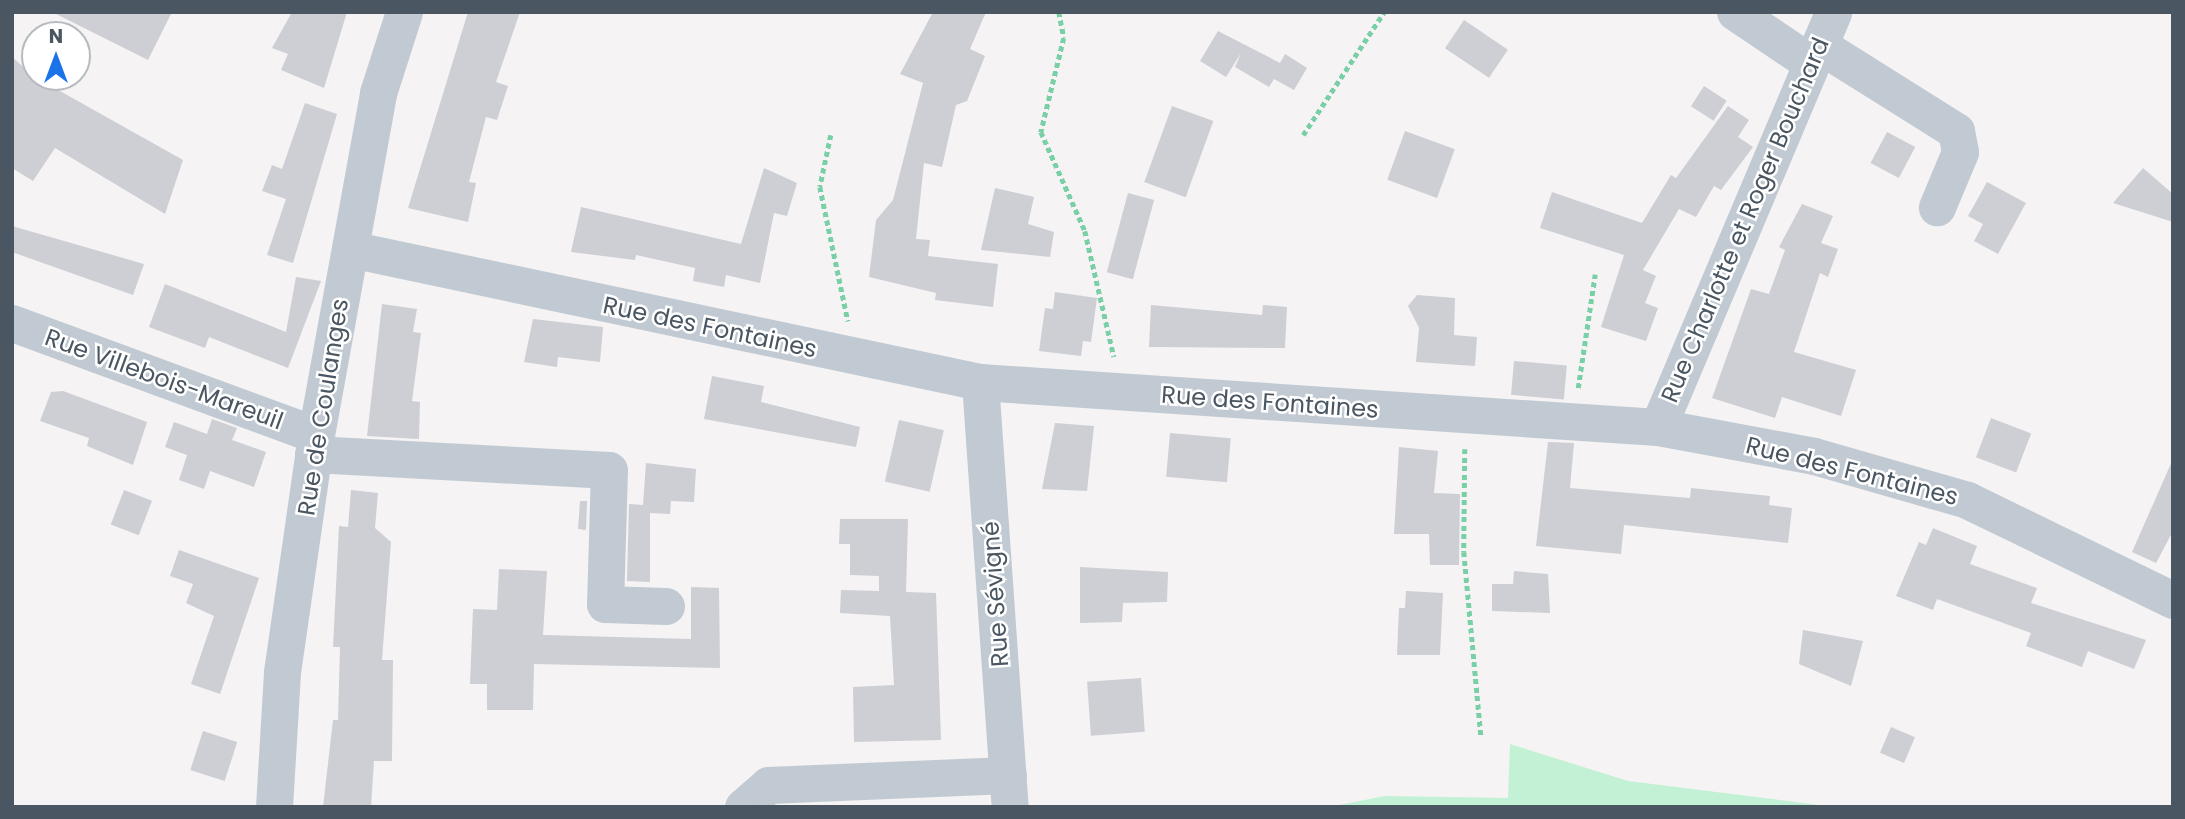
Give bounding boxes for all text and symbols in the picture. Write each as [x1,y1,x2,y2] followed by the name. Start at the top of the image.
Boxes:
[21,21,91,91] north arrow
[49,23,63,50] text: N
[1655,33,1835,407] street label: Rue Charlotte et Roger Bouchard
[601,290,819,364] street label: Rue des Fontaines
[292,297,354,517] street label: Rue de Coulanges
[41,323,287,435] street label: Rue Villebois-Mareuil
[1160,380,1380,424] street label: Rue des Fontaines
[1743,431,1961,511] street label: Rue des Fontaines
[976,520,1014,668] street label: Rue Sévigné

